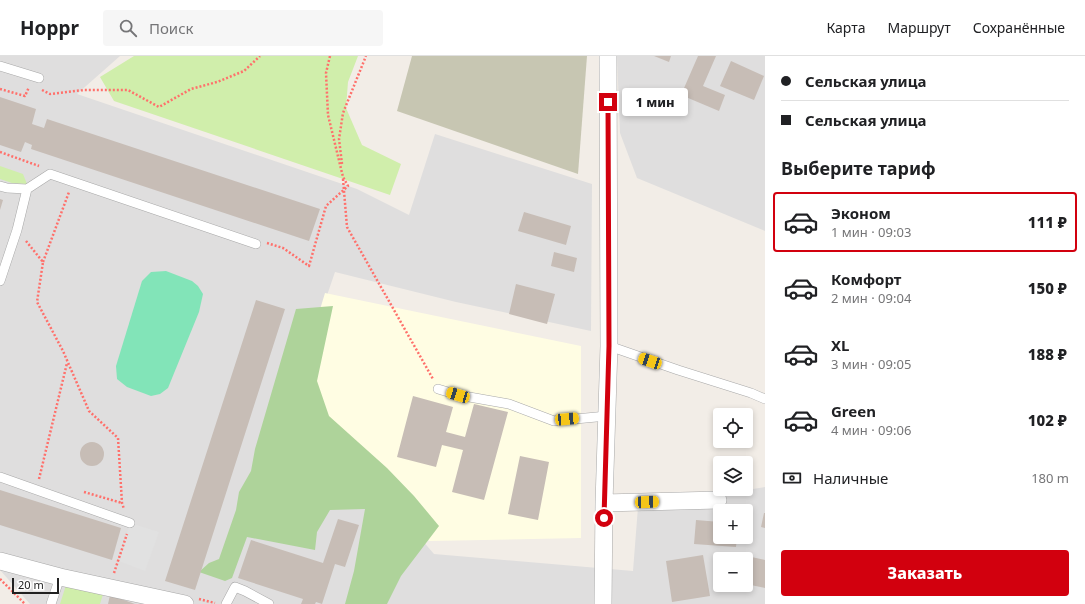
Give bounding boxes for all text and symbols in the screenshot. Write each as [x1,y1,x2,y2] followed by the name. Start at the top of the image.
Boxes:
[103,10,383,46] search box
[20,15,79,41] text: Hoppr
[117,17,139,39] icon: search
[149,18,194,38] text: Поиск
[826,18,865,37] text: Карта
[887,18,951,37] text: Маршрут
[973,18,1065,37] text: Сохранённые
[805,71,926,91] text: Сельская улица
[622,88,688,116] callout: 1 мин
[599,93,617,111] route end
[635,93,675,111] text: 1 мин
[805,110,926,130] text: Сельская улица
[781,156,936,180] text: Выберите тариф
[831,203,891,223] text: Эконом
[783,204,819,240] icon: car
[1028,212,1067,232] text: 111 ₽
[831,223,911,241] text: 1 мин · 09:03
[831,269,901,289] text: Комфорт
[783,270,819,306] icon: car
[1028,278,1067,298] text: 150 ₽
[831,289,911,307] text: 2 мин · 09:04
[831,335,849,355] text: XL
[783,336,819,372] icon: car
[1028,344,1067,364] text: 188 ₽
[637,351,663,371] car
[831,355,911,373] text: 3 мин · 09:05
[445,386,471,404] car
[831,401,876,421] text: Green
[783,402,819,438] icon: car
[713,408,753,592] map controls
[713,408,753,448] button: locate
[1028,410,1067,430] text: 102 ₽
[555,412,579,426] car
[831,421,911,439] text: 4 мин · 09:06
[713,456,753,496] button: layers
[781,467,803,489] icon: cash
[813,468,888,488] text: Наличные
[1031,469,1069,487] text: 180 m
[635,496,659,508] car
[713,504,753,544] button: +
[595,509,613,527] route start
[781,550,1069,596] button: Заказать
[713,552,753,592] button: −
[12,576,59,595] scale bar
[18,577,44,592] text: 20 m

